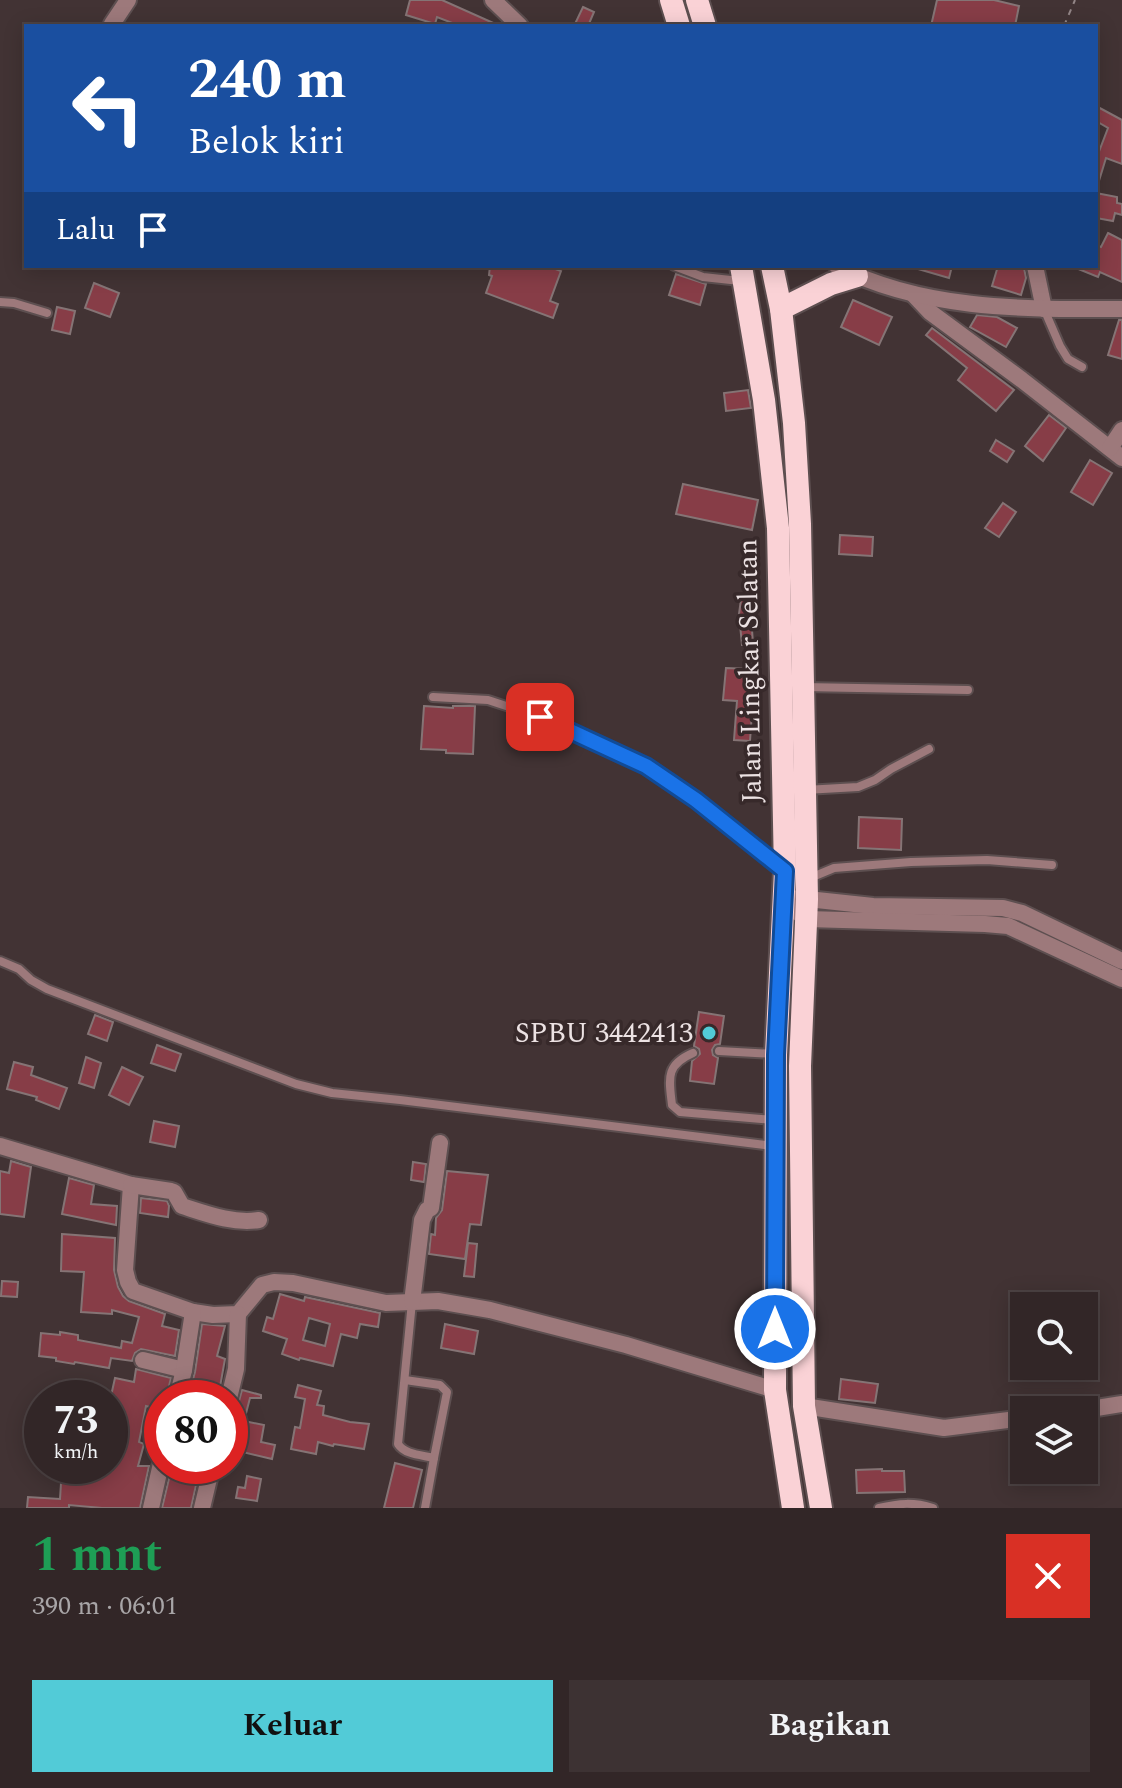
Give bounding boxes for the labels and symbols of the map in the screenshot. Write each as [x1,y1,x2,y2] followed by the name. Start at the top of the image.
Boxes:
[726,538,774,804] street label: Jalan Lingkar Selatan
[506,683,574,751] pin
[515,1012,693,1055] place label: SPBU 3442413
[700,1024,718,1042] marker: SPBU 3442413
[733,1287,817,1371] position arrow
[144,1380,248,1484] speed limit sign: 80

